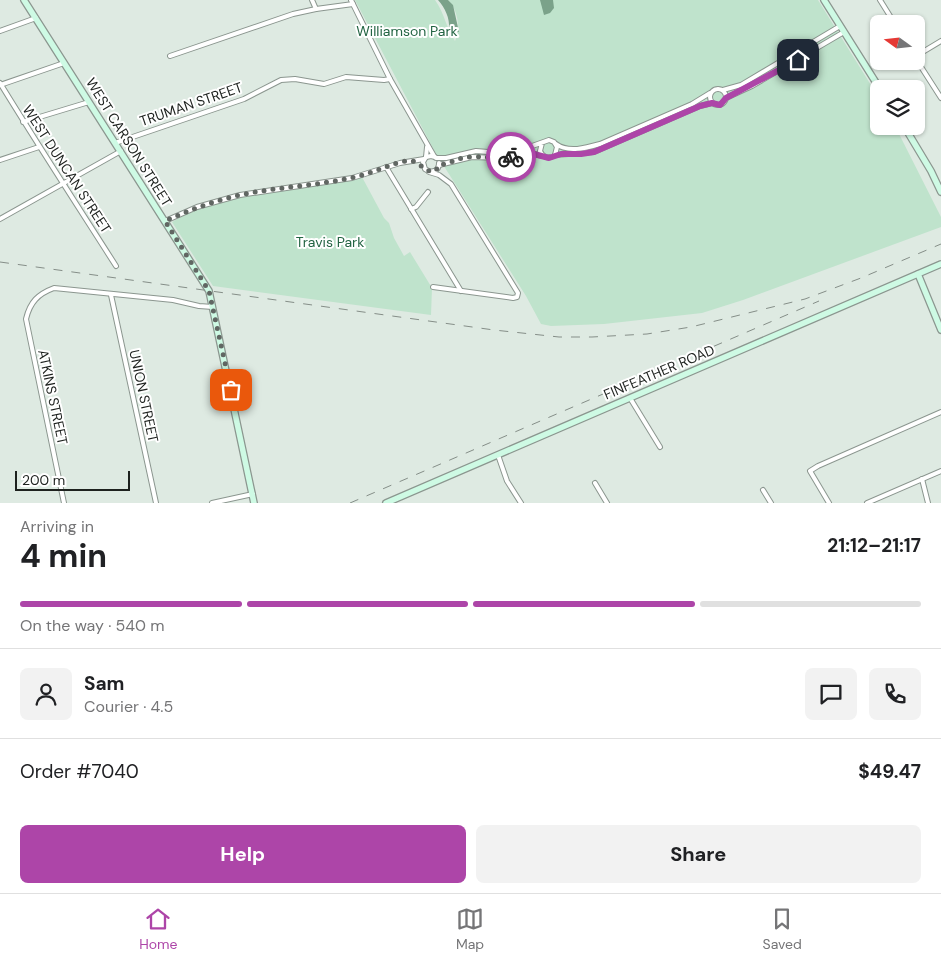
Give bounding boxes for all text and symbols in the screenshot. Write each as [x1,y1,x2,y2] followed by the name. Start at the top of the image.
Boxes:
[870,15,925,70] north arrow
[870,15,925,135] map controls
[356,22,458,40] park label: Williamson Park
[777,39,819,81] pin
[784,46,812,74] icon: home
[82,74,176,210] street label: WEST CARSON STREET
[137,78,245,130] street label: TRUMAN STREET
[870,80,925,135] button: layers
[19,101,115,237] street label: WEST DUNCAN STREET
[486,132,536,182] courier
[497,143,525,171] icon: bike
[296,233,364,251] park label: Travis Park
[601,341,717,403] street label: FINFEATHER ROAD
[34,348,72,446] street label: ATKINS STREET
[125,348,163,444] street label: UNION STREET
[210,369,252,411] pin
[217,376,245,404] icon: bag
[15,468,130,491] scale bar
[22,471,65,489] text: 200 m
[20,516,94,537] text: Arriving in
[827,533,921,558] text: 21:12–21:17
[20,535,107,577] text: 4 min
[20,615,165,636] text: On the way · 540 m
[20,668,72,720] button: person
[805,668,857,720] button: chat
[869,668,921,720] button: phone
[84,671,125,696] text: Sam
[84,696,173,717] text: Courier · 4.5
[20,759,139,784] text: Order #7040
[858,759,921,784] text: $49.47
[20,825,466,883] button: Help
[476,825,921,883] button: Share
[139,905,177,953] tab: Home
[456,905,484,953] tab: Map
[763,905,802,953] tab: Saved

